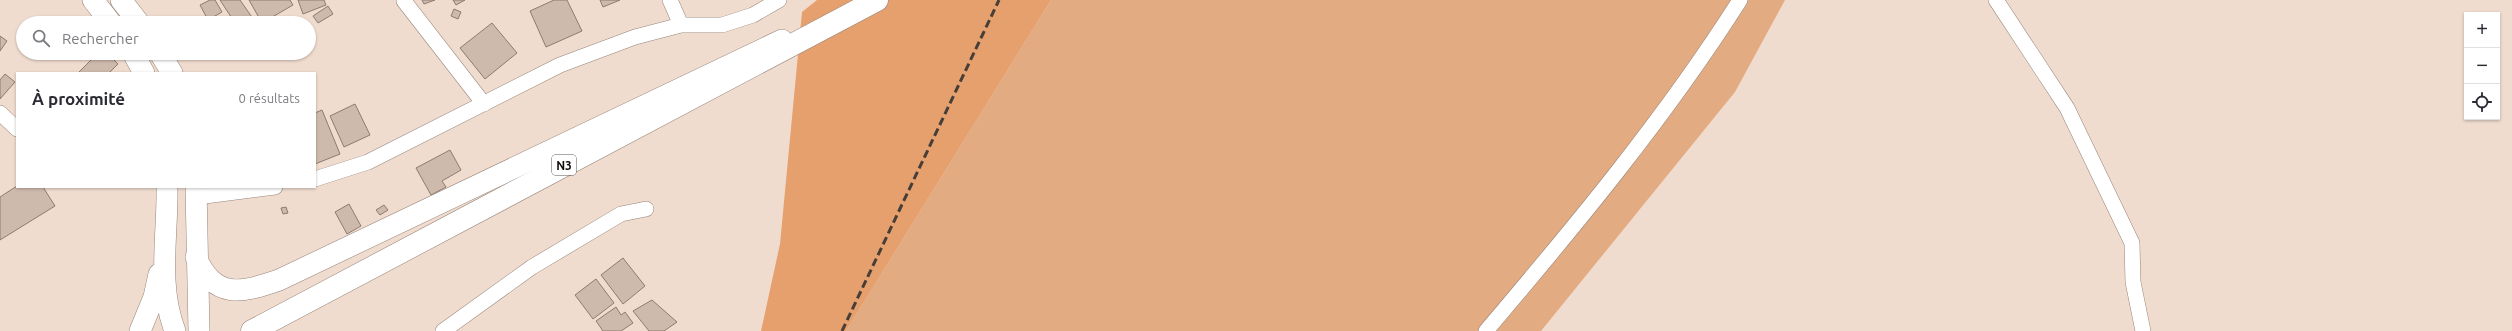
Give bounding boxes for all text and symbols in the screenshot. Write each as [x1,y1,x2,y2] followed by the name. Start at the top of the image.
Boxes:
[2464,12,2500,120] map controls
[2464,12,2500,48] button: +
[16,16,316,60] search box
[30,27,52,49] icon: search
[62,30,139,47] text: Rechercher
[2464,48,2500,84] button: −
[2464,84,2500,120] button: locate
[32,89,125,108] text: À proximité
[239,91,300,105] text: 0 résultats
[552,155,576,175] road number: N3

